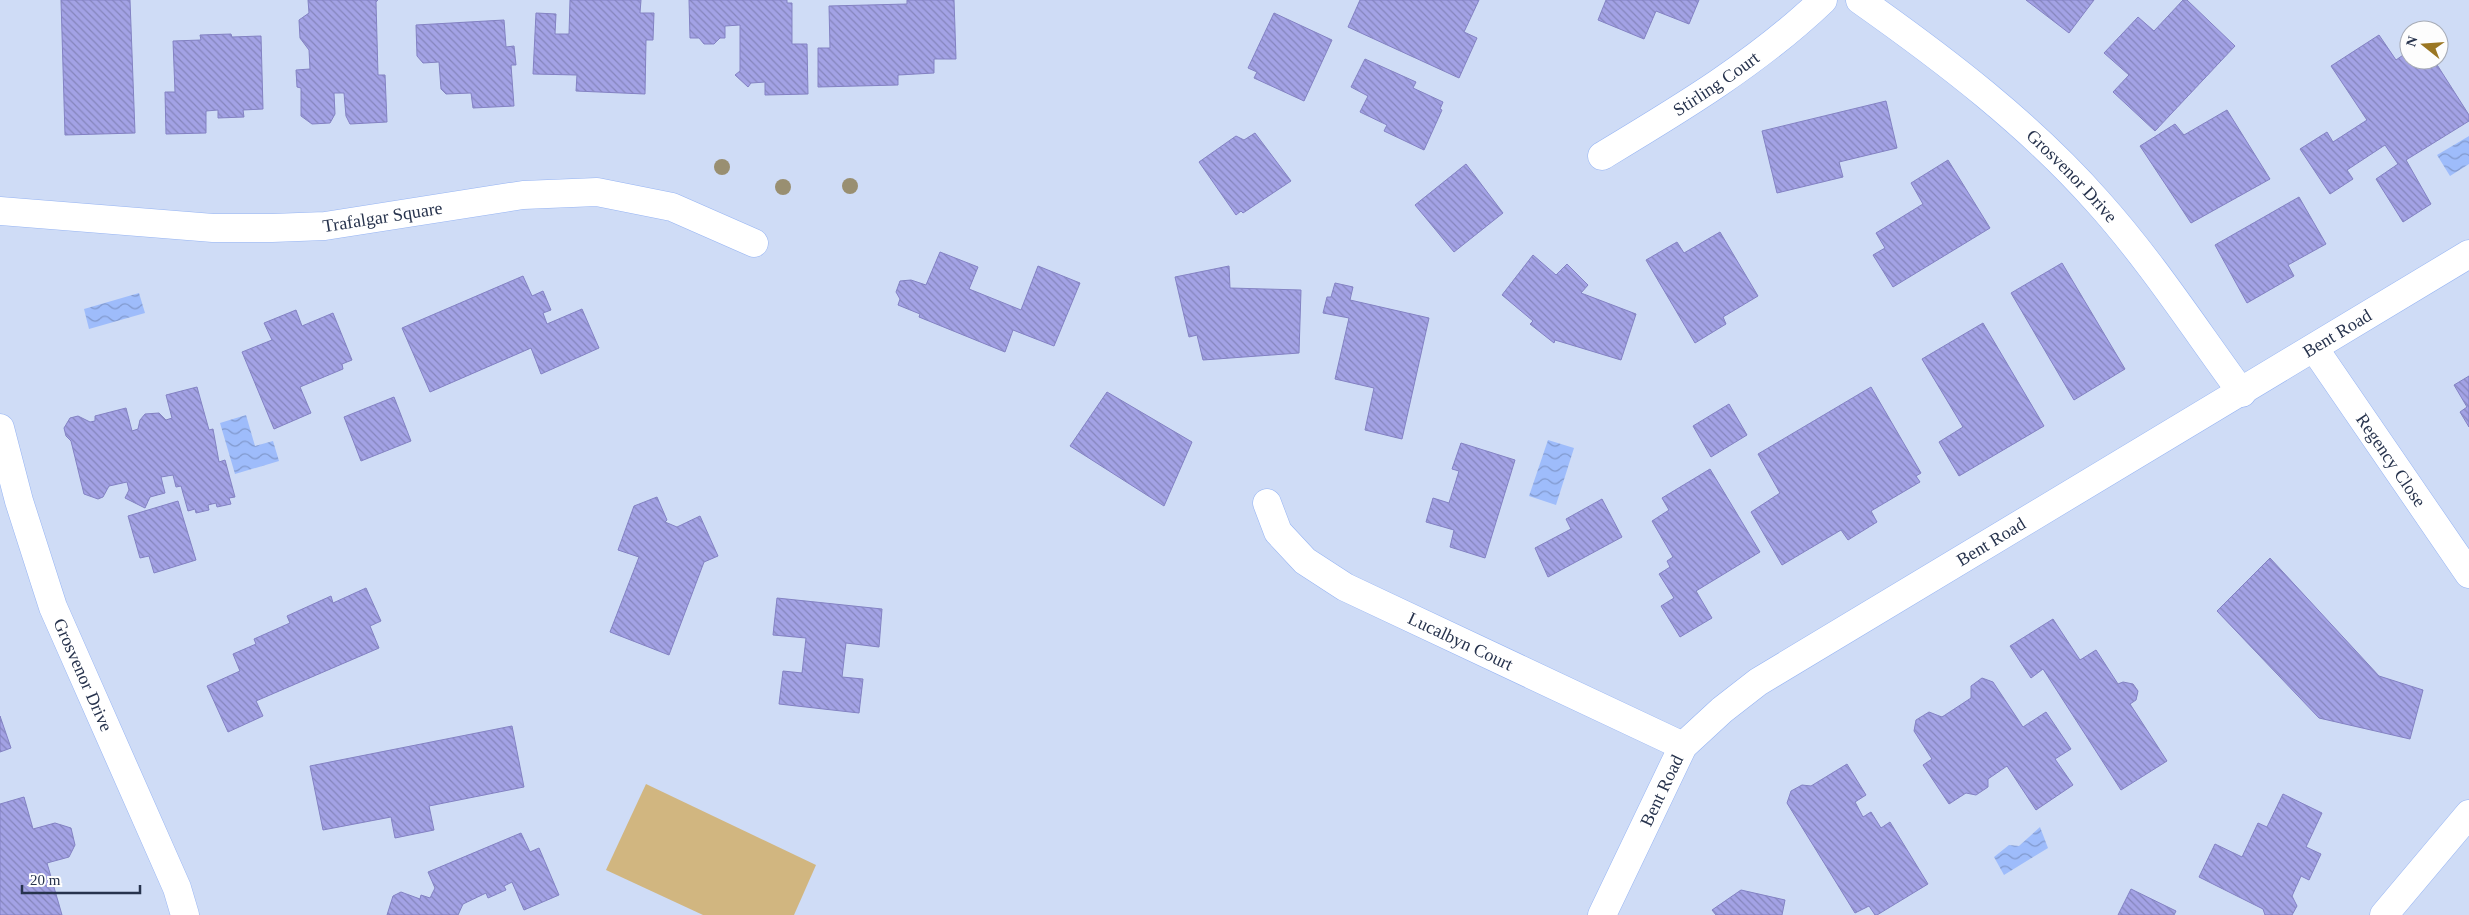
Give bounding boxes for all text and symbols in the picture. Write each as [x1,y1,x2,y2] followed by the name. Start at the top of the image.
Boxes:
[2399,20,2449,70] north arrow
[2403,34,2421,48] text: N
[1669,48,1763,120] street label: Stirling Court
[2023,125,2121,226] street label: Grosvenor Drive
[321,198,444,236] street label: Trafalgar Square
[2299,305,2375,362] street label: Bent Road
[2352,410,2430,511] street label: Regency Close
[1953,513,2029,570] street label: Bent Road
[1405,608,1516,675] street label: Lucalbyn Court
[49,615,117,735] street label: Grosvenor Drive
[1636,752,1687,829] street label: Bent Road
[22,862,140,894] scale bar
[30,872,61,888] text: 20 m

